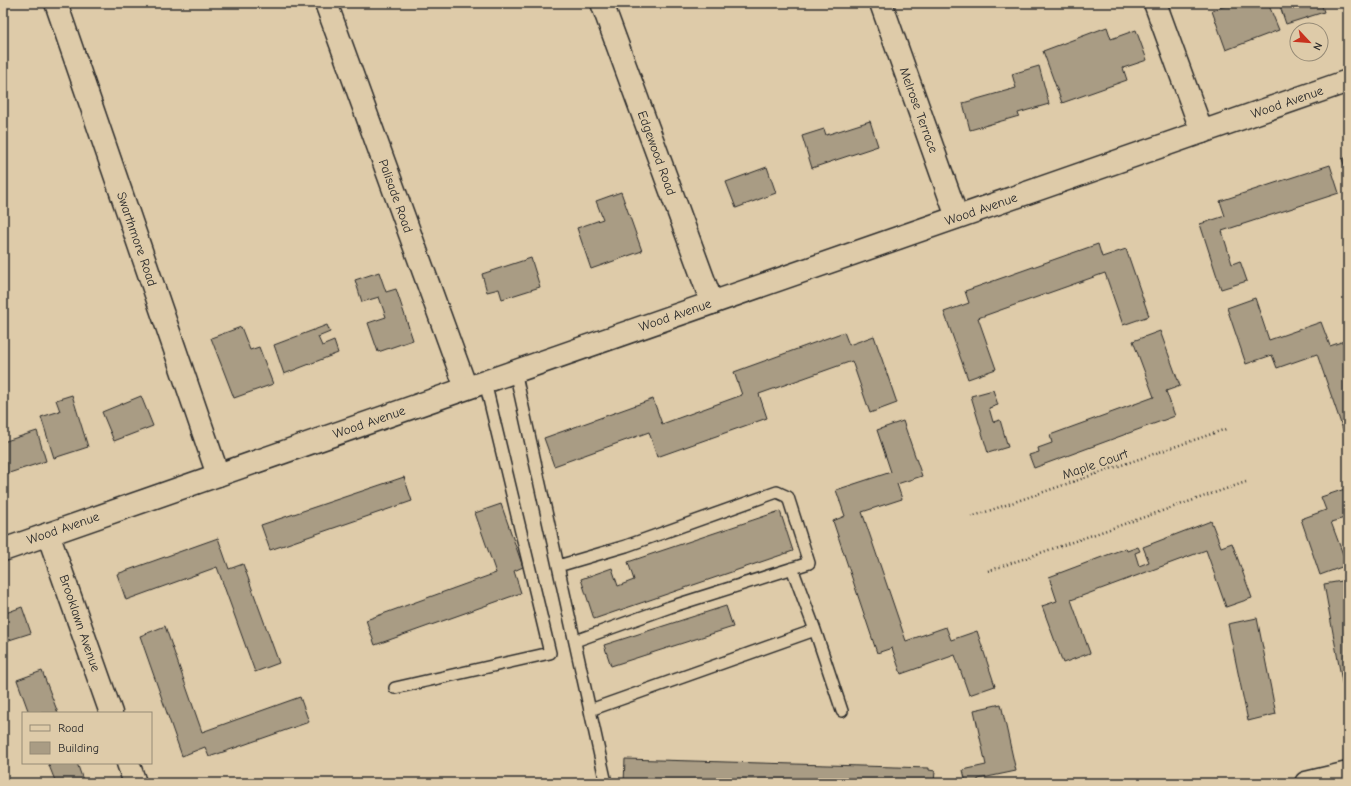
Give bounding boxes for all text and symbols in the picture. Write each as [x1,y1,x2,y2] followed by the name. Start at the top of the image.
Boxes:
[1289,22,1329,62] north arrow
[1310,40,1325,52] text: N
[897,65,942,155] street label: Melrose Terrace
[1249,82,1326,121] street label: Wood Avenue
[635,109,679,197] street label: Edgewood Road
[376,157,416,235] street label: Palisade Road
[943,189,1020,228] street label: Wood Avenue
[114,190,160,288] street label: Swarthmore Road
[637,295,714,334] street label: Wood Avenue
[331,402,408,441] street label: Wood Avenue
[1060,445,1131,482] street label: Maple Court
[25,508,102,547] street label: Wood Avenue
[56,573,104,674] street label: Brooklawn Avenue
[22,712,152,764] legend
[58,721,84,735] text: Road
[58,741,99,755] text: Building

